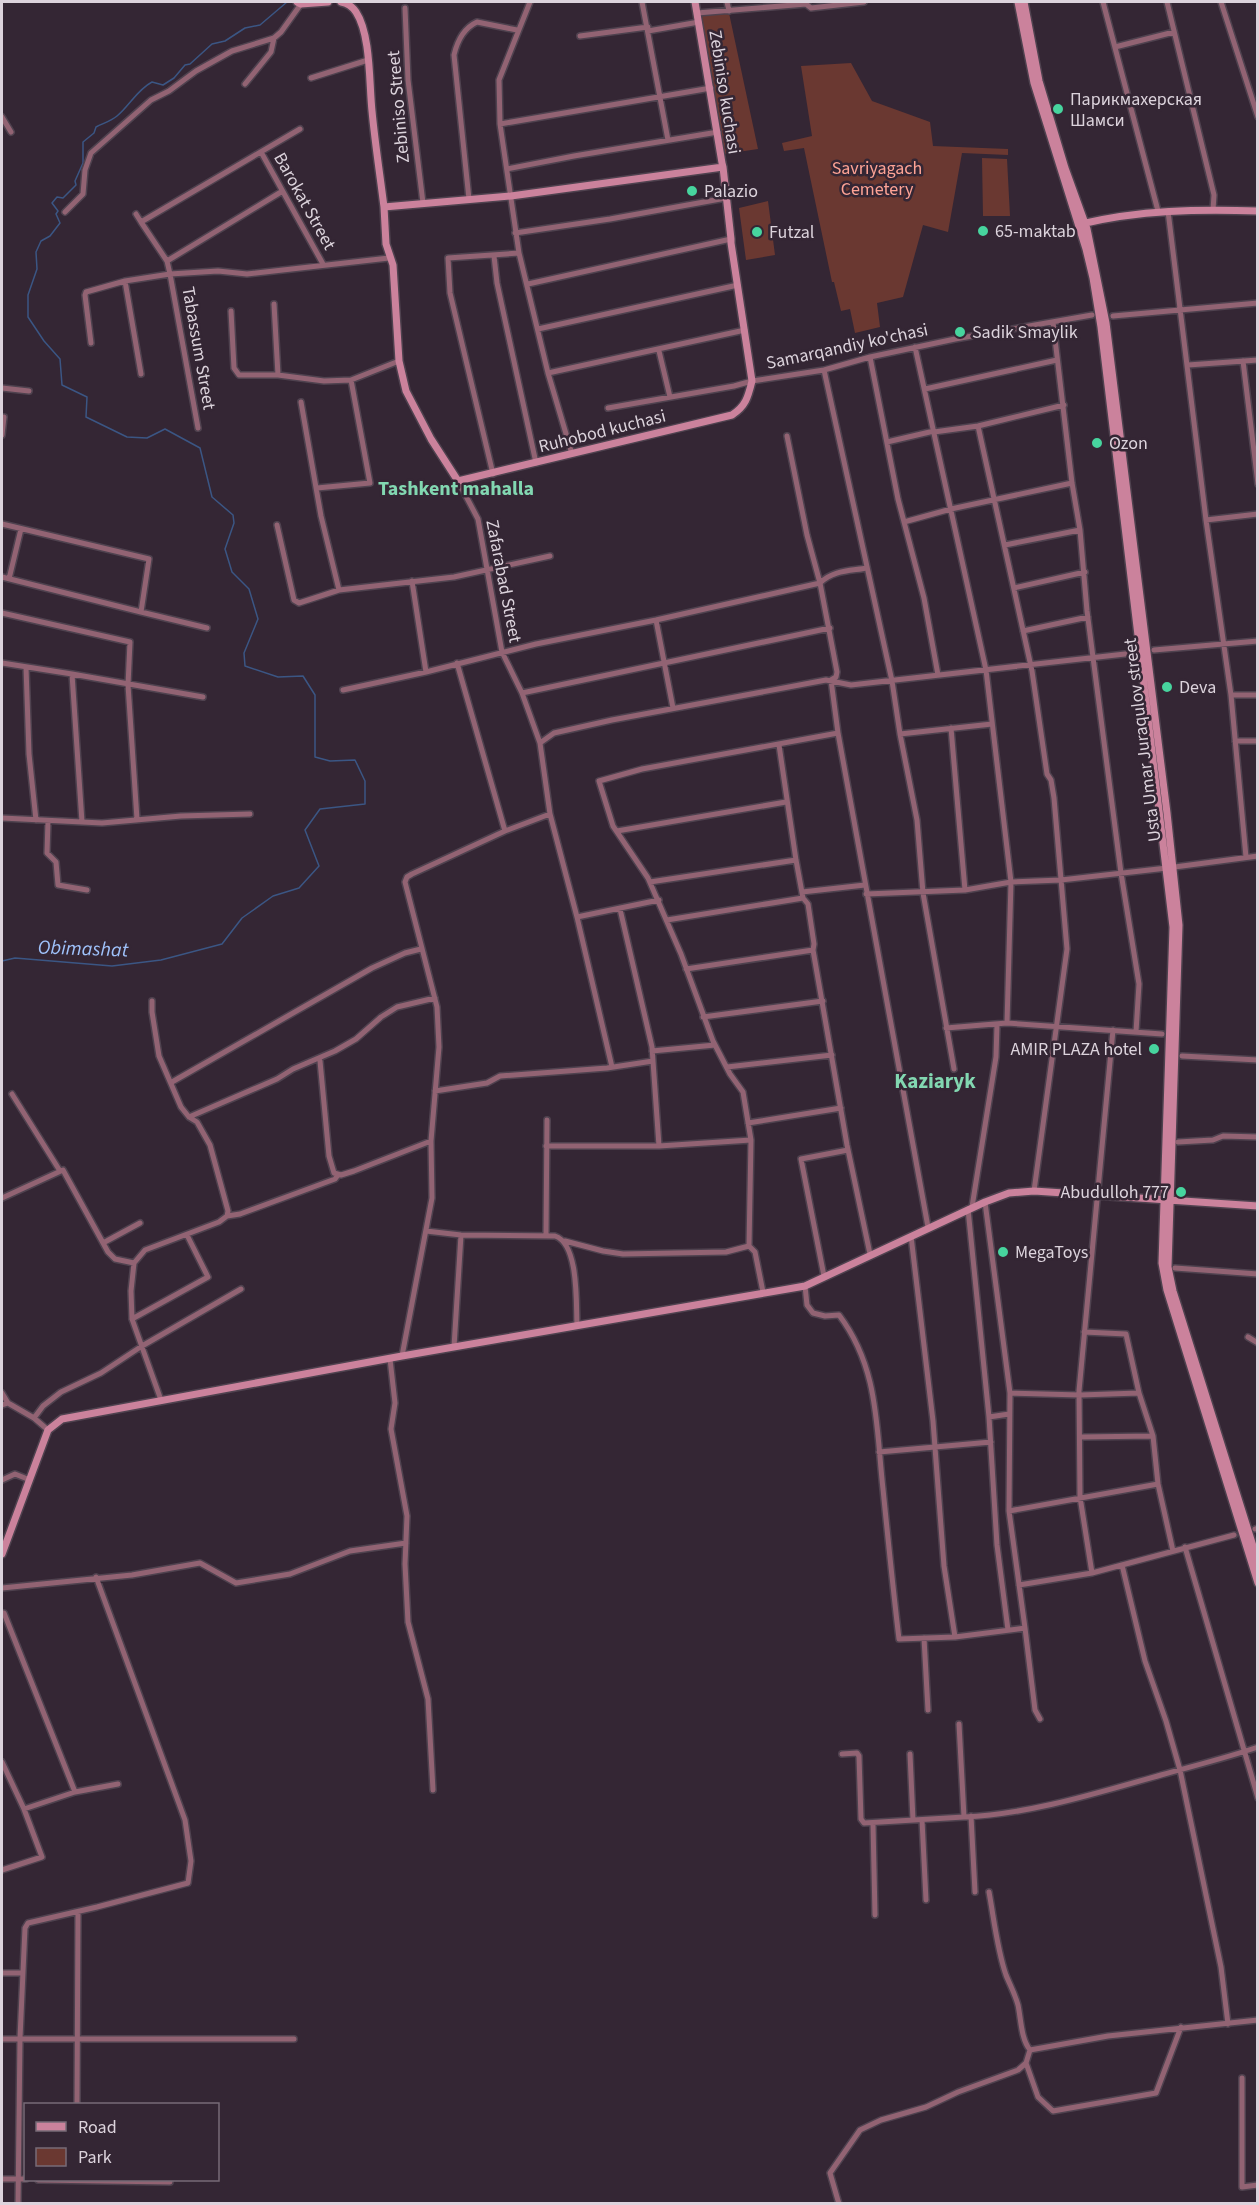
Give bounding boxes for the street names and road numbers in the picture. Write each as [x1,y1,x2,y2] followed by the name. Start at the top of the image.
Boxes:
[702,28,747,156] street label: Zebiniso kuchasi
[381,50,416,164] street label: Zebiniso Street
[267,148,342,254] street label: Barokat Street
[175,285,222,412] street label: Tabassum Street
[764,317,930,376] street label: Samarqandiy ko'chasi
[536,404,668,459] street label: Ruhobod kuchasi
[479,517,528,645] street label: Zafarabad Street
[1118,637,1167,843] street label: Usta Umar Juraqulov street

